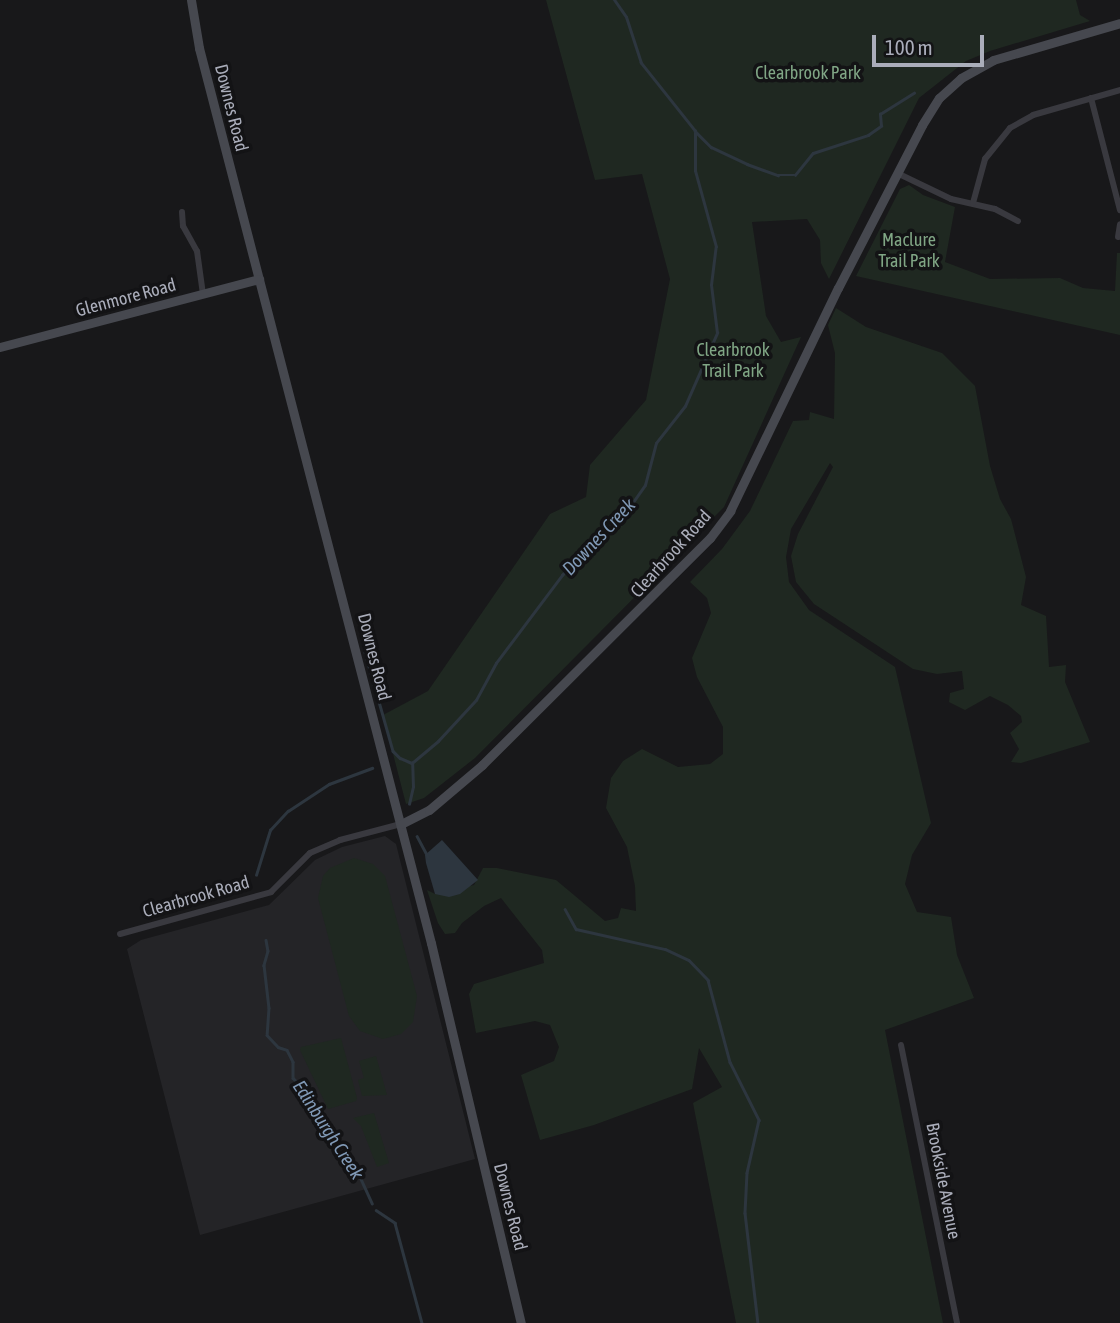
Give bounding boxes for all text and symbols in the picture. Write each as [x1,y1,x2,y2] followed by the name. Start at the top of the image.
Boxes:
[875,21,987,65] scale bar
[885,35,933,59] text: 100 m
[210,62,252,154] street label: Downes Road
[755,62,861,84] park label: Clearbrook Park
[878,230,940,272] park label: Maclure Trail Park
[74,274,178,322] street label: Glenmore Road
[696,340,770,382] park label: Clearbrook Trail Park
[558,494,640,580] water label: Downes Creek
[626,506,716,602] street label: Clearbrook Road
[353,611,395,703] street label: Downes Road
[140,871,252,923] street label: Clearbrook Road
[288,1076,368,1184] water label: Edinburgh Creek
[921,1121,965,1241] street label: Brookside Avenue
[489,1161,531,1253] street label: Downes Road

